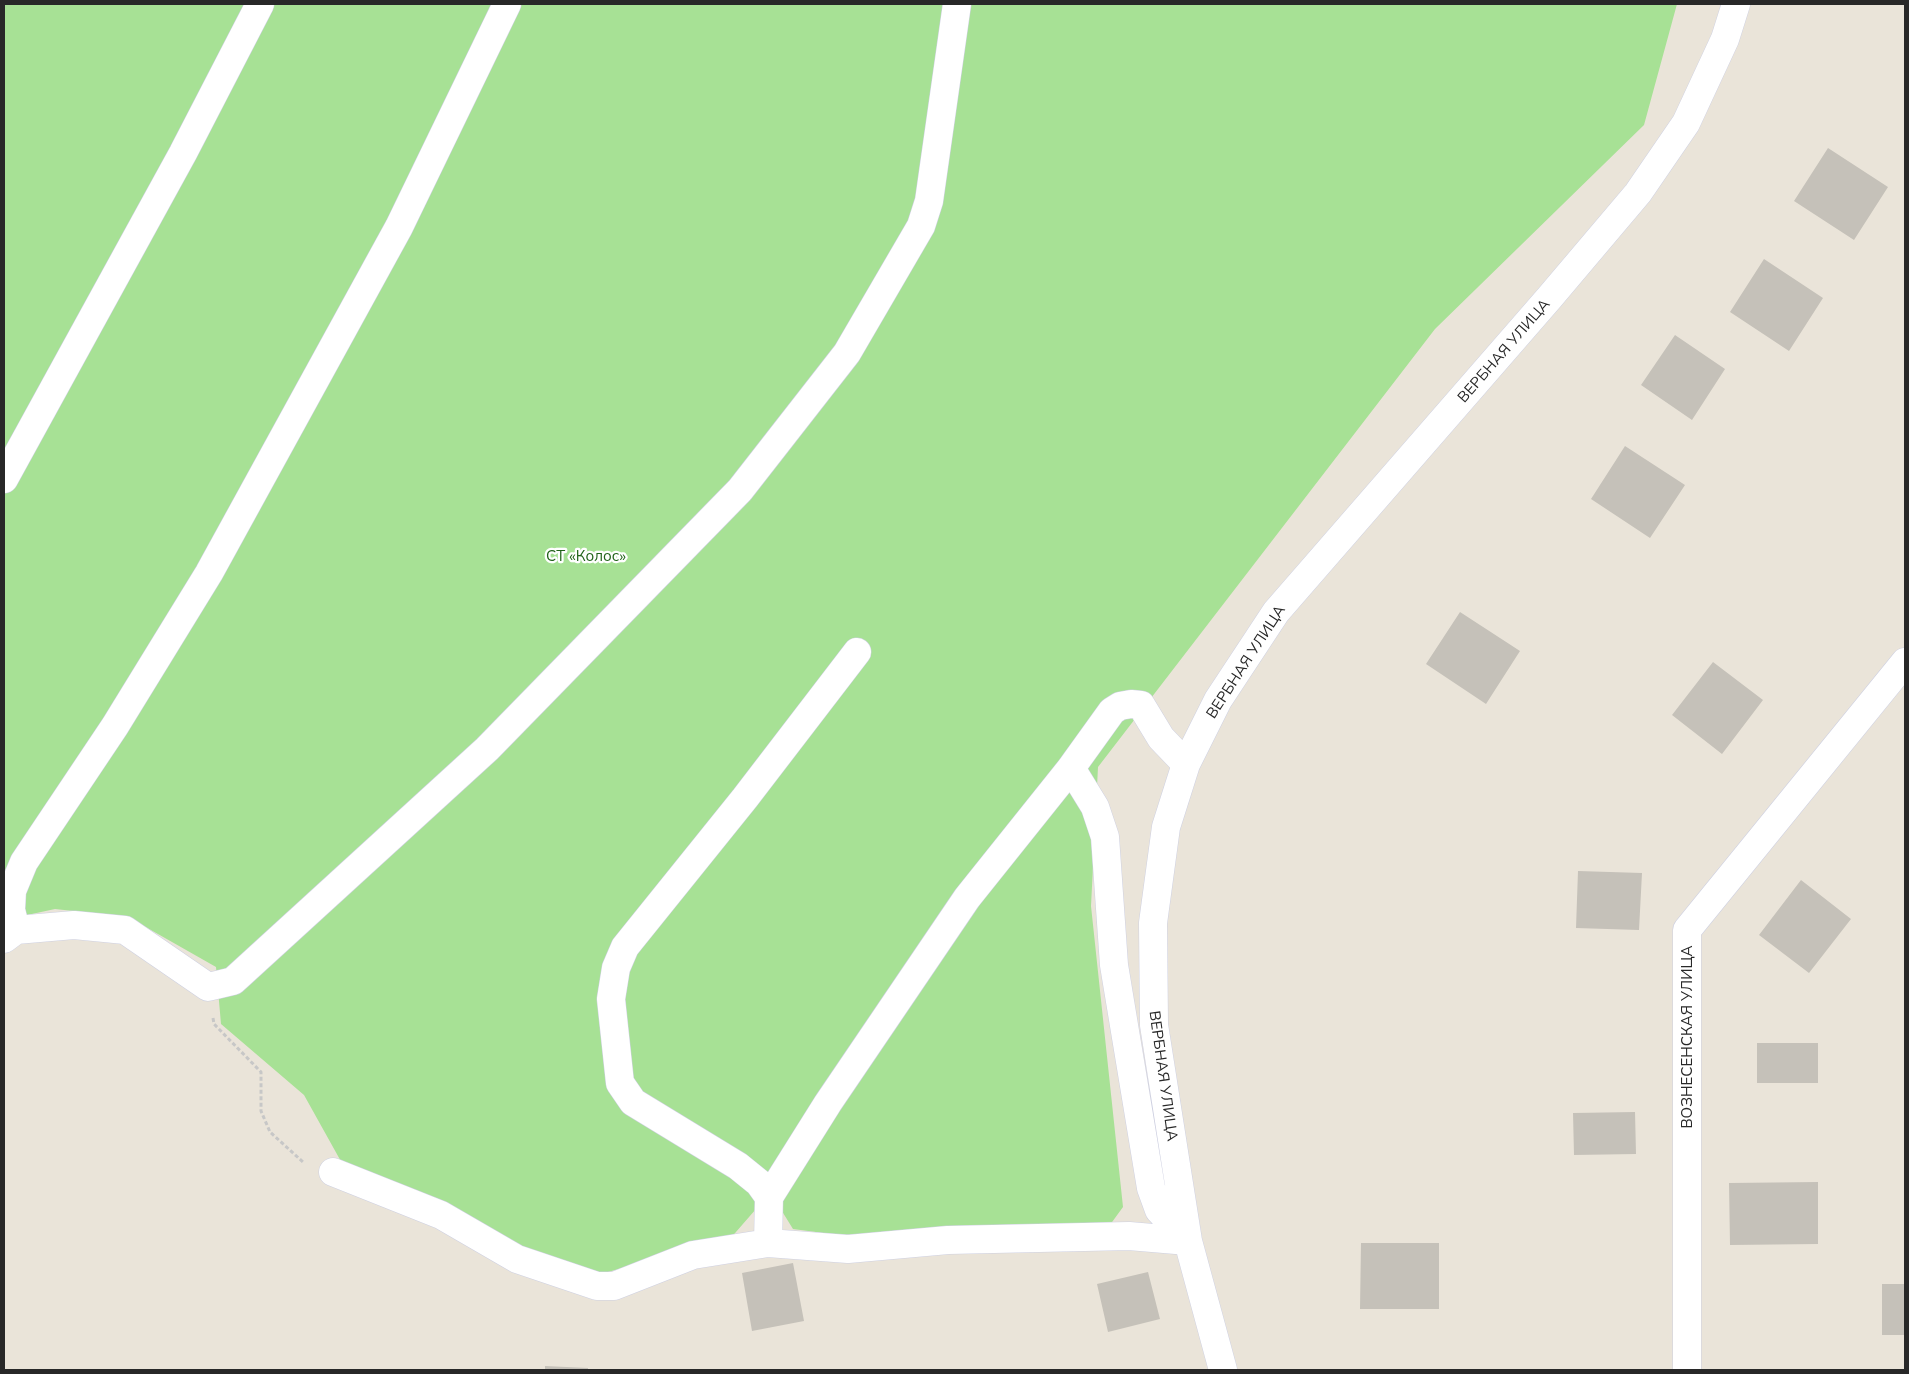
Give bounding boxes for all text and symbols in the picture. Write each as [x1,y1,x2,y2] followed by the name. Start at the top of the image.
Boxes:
[1454,296,1554,406] street label: ВЕРБНАЯ УЛИЦА
[546,547,626,565] park label: СТ «Колос»
[1203,602,1289,722] street label: ВЕРБНАЯ УЛИЦА
[1678,945,1696,1129] street label: ВОЗНЕСЕНСКАЯ УЛИЦА
[1145,1010,1181,1142] street label: ВЕРБНАЯ УЛИЦА

